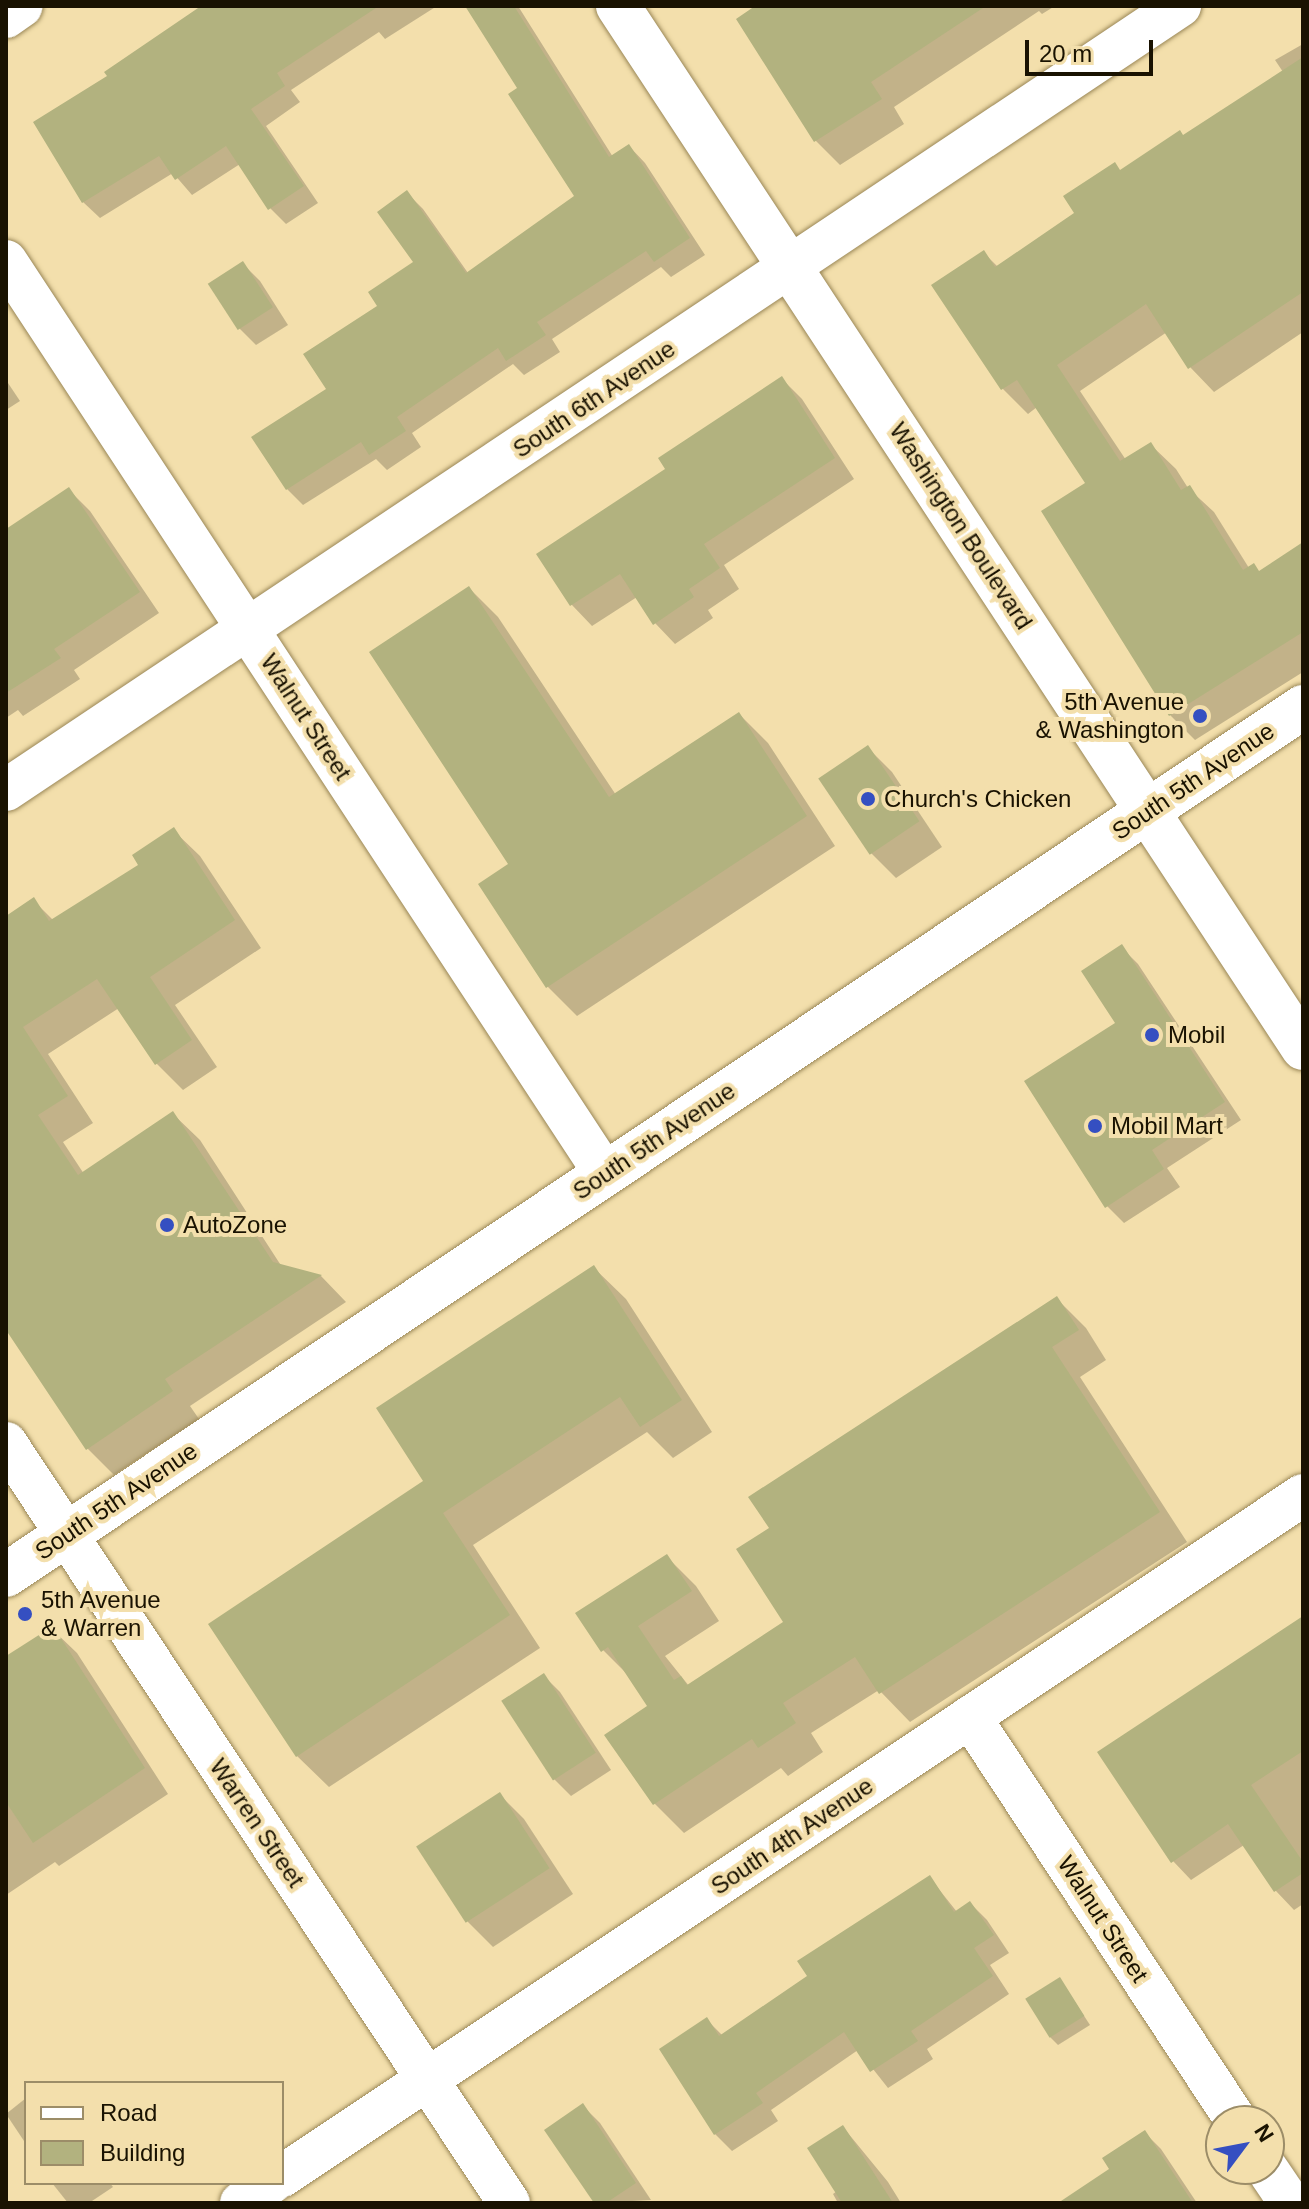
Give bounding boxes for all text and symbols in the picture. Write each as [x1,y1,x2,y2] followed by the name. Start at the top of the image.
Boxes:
[1029,24,1157,74] scale bar
[1039,40,1092,67] text: 20 m
[507,334,681,464] street label: South 6th Avenue
[883,417,1039,635] street label: Washington Boulevard
[255,649,357,785] street label: Walnut Street
[1035,688,1184,744] place label: 5th Avenue & Washington
[1191,707,1209,725] marker: 5th Avenue & Washington
[1106,716,1280,846] street label: South 5th Avenue
[884,785,1071,813] place label: Church's Chicken
[859,790,877,808] marker: Church's Chicken
[1168,1021,1225,1049] place label: Mobil
[1143,1026,1161,1044] marker: Mobil
[567,1076,741,1206] street label: South 5th Avenue
[1111,1112,1223,1140] place label: Mobil Mart
[1086,1117,1104,1135] marker: Mobil Mart
[183,1211,287,1239] place label: AutoZone
[158,1216,176,1234] marker: AutoZone
[29,1436,203,1566] street label: South 5th Avenue
[41,1586,162,1642] place label: 5th Avenue & Warren
[16,1605,34,1623] marker: 5th Avenue & Warren
[204,1753,310,1893] street label: Warren Street
[705,1771,879,1901] street label: South 4th Avenue
[1052,1851,1154,1987] street label: Walnut Street
[24,2081,284,2185] legend
[100,2099,157,2126] text: Road
[1205,2105,1285,2185] north arrow
[1249,2120,1279,2146] text: N
[100,2139,185,2166] text: Building

